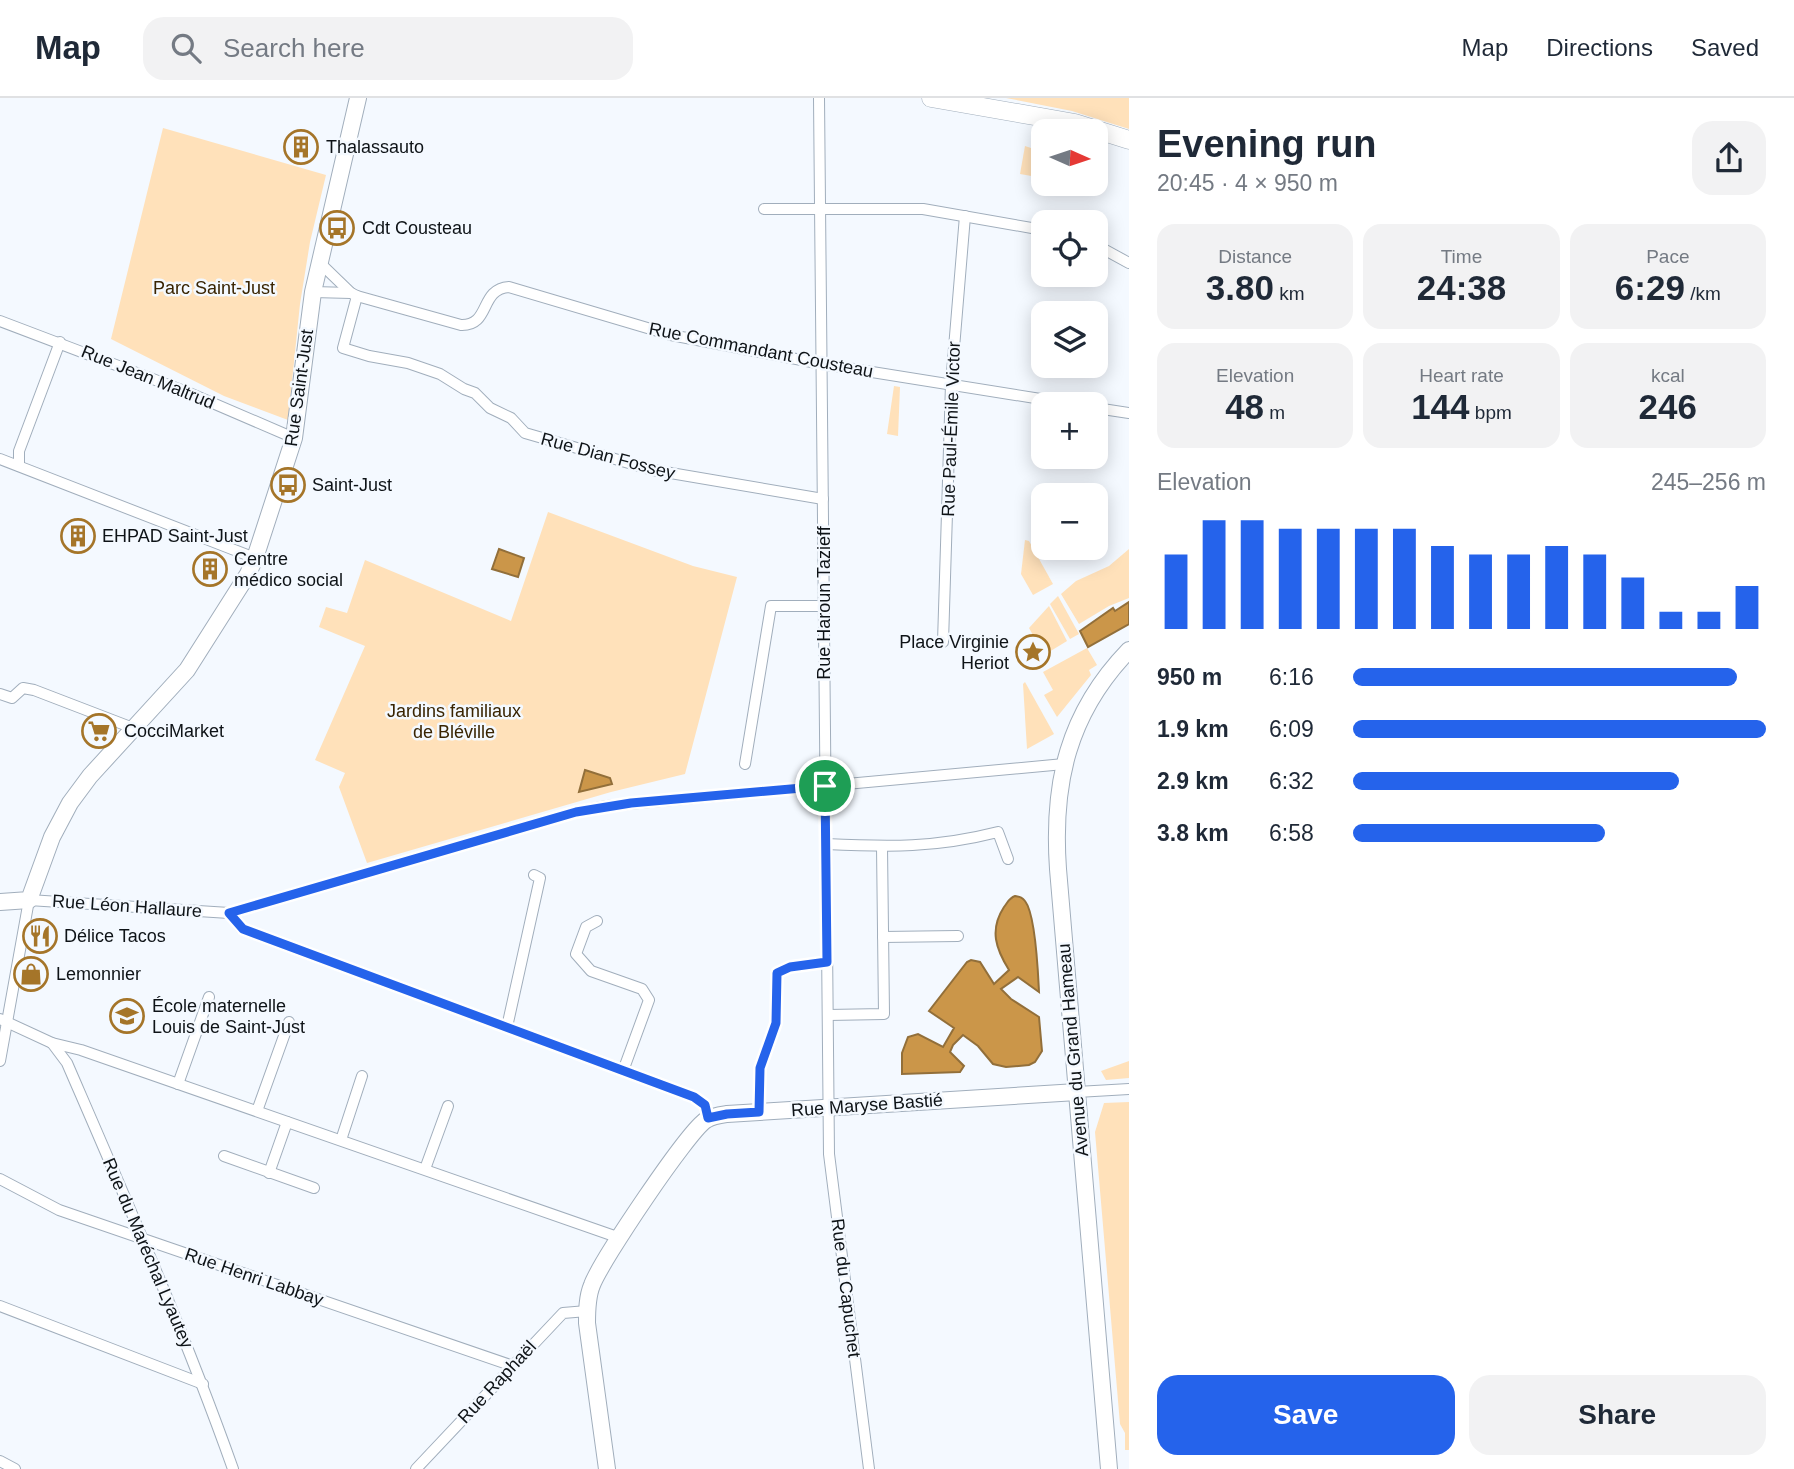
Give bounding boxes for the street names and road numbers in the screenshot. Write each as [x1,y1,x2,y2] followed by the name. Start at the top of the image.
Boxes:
[647,318,875,382] street label: Rue Commandant Cousteau
[281,328,317,448] street label: Rue Saint-Just
[78,341,218,413] street label: Rue Jean Maltrud
[938,341,964,517] street label: Rue Paul-Émile Victor
[539,428,677,484] street label: Rue Dian Fossey
[814,525,834,680] street label: Rue Haroun Tazieff
[51,891,203,921] street label: Rue Léon Hallaure
[1054,943,1092,1157] street label: Avenue du Grand Hameau
[790,1090,944,1120] street label: Rue Maryse Bastié
[99,1155,197,1351] street label: Rue du Maréchal Lyautey
[828,1217,864,1359] street label: Rue du Capuchet
[182,1244,326,1310] street label: Rue Henri Labbay
[454,1337,540,1427] street label: Rue Raphaël

